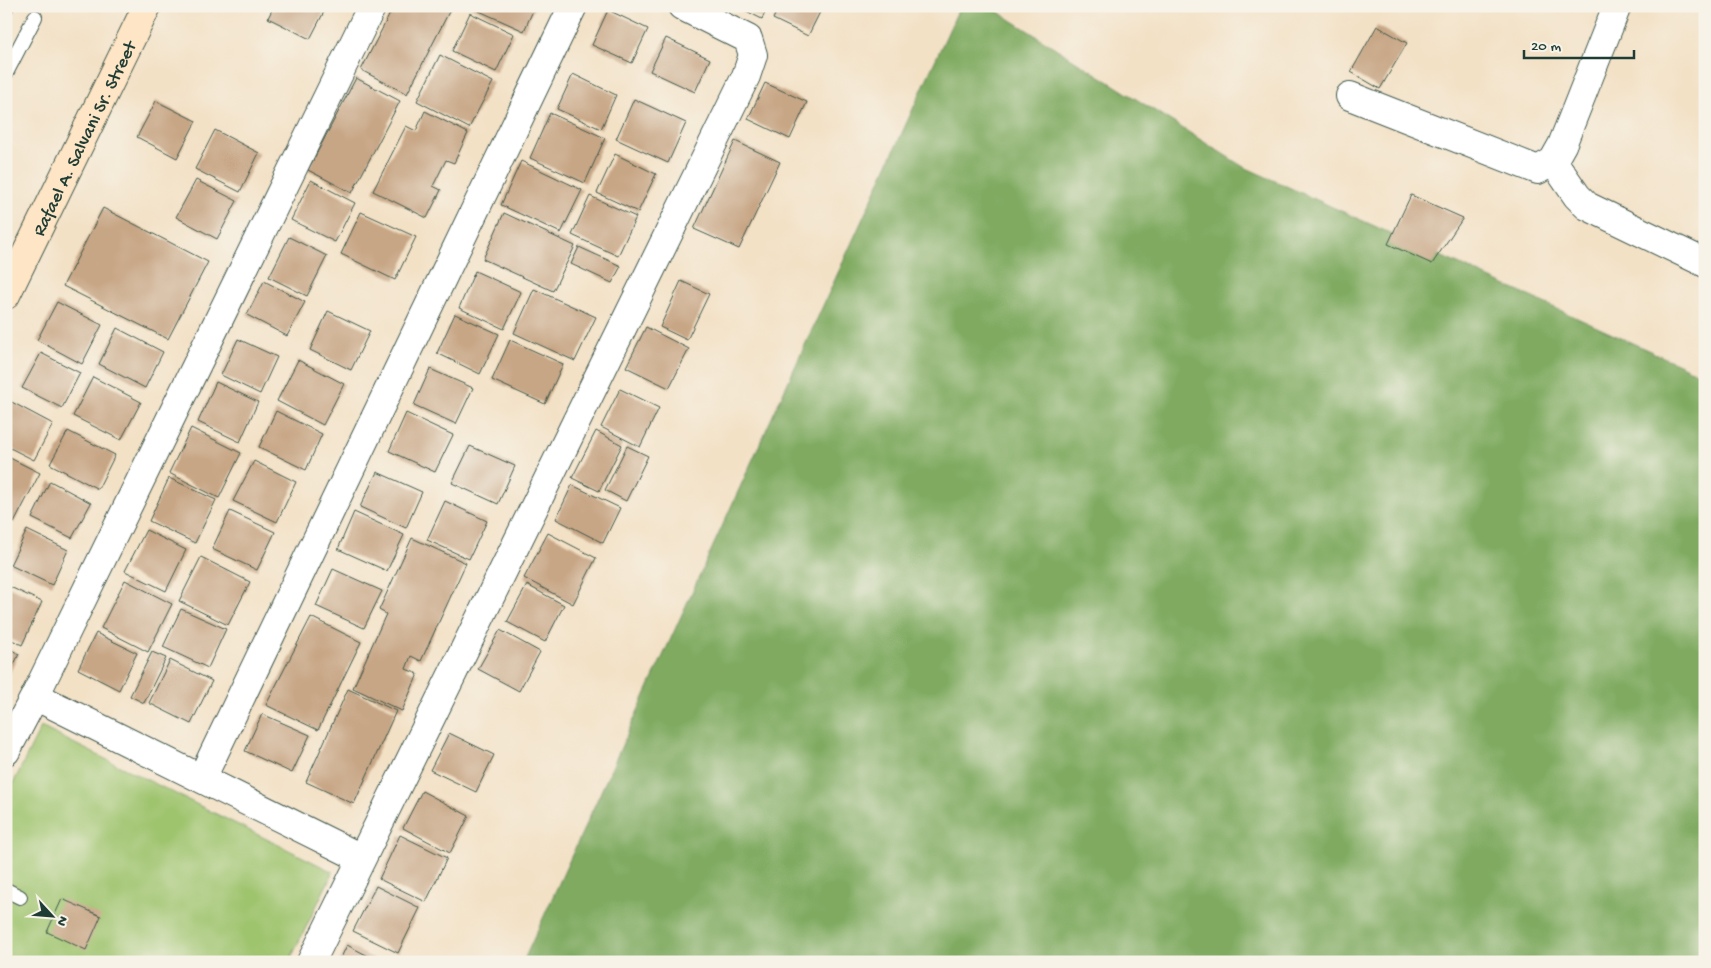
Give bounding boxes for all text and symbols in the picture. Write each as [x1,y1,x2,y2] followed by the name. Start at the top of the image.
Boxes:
[1524,28,1634,60] scale bar
[29,36,144,240] street label: Rafael A. Salvani Sr. Street
[1531,38,1561,56] text: 20 m
[28,890,78,940] north arrow
[52,913,71,928] text: N

